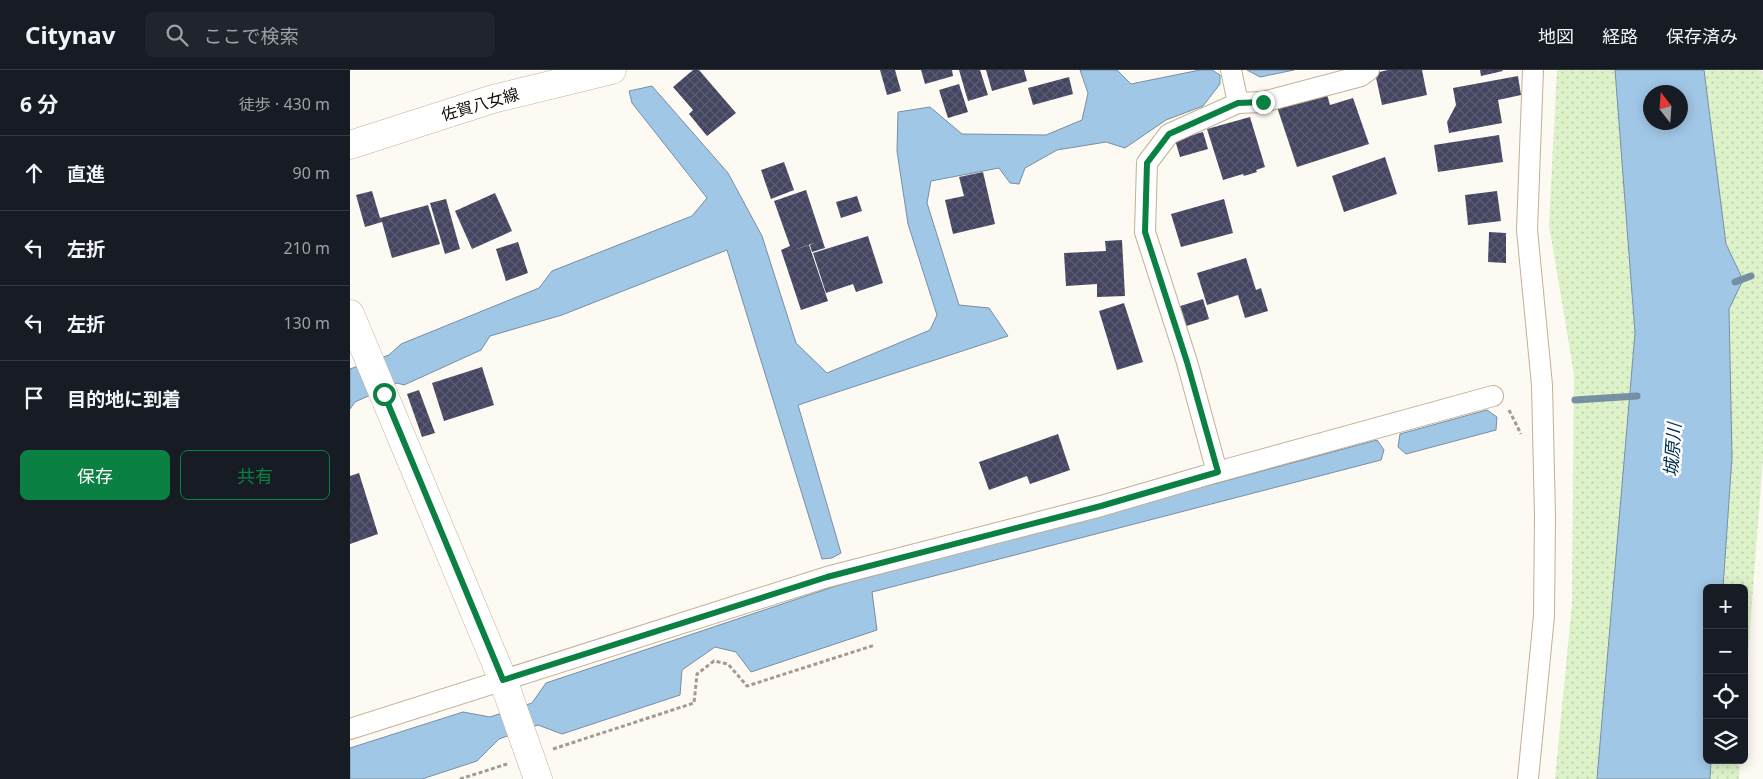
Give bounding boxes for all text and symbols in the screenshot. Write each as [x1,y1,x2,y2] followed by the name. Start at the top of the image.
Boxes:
[145,12,495,57] search box
[25,18,115,51] text: Citynav
[163,21,191,49] icon: search
[203,23,298,49] text: ここで検索
[1538,24,1574,48] text: 地図
[1602,24,1638,48] text: 経路
[1666,24,1738,48] text: 保存済み
[439,82,521,126] street label: 佐賀八女線
[1643,85,1688,130] north arrow
[20,90,58,118] text: 6 分
[1252,91,1275,114] route end
[239,93,330,115] text: 徒歩 · 430 m
[20,159,48,187] icon: ahead
[67,161,105,187] text: 直進
[293,162,330,184] text: 90 m
[20,234,48,262] icon: left
[67,236,105,262] text: 左折
[283,237,330,259] text: 210 m
[20,309,48,337] icon: left
[67,311,105,337] text: 左折
[283,312,330,334] text: 130 m
[373,383,396,406] route start
[20,384,48,412] icon: arrive
[67,386,181,412] text: 目的地に到着
[1658,420,1686,478] water label: 城原川
[20,450,170,500] button: 保存
[180,450,330,500] button: 共有
[1703,584,1748,764] map controls
[1703,584,1748,629] button: +
[1703,629,1748,674] button: −
[1703,674,1748,719] button: locate
[1703,719,1748,764] button: layers

